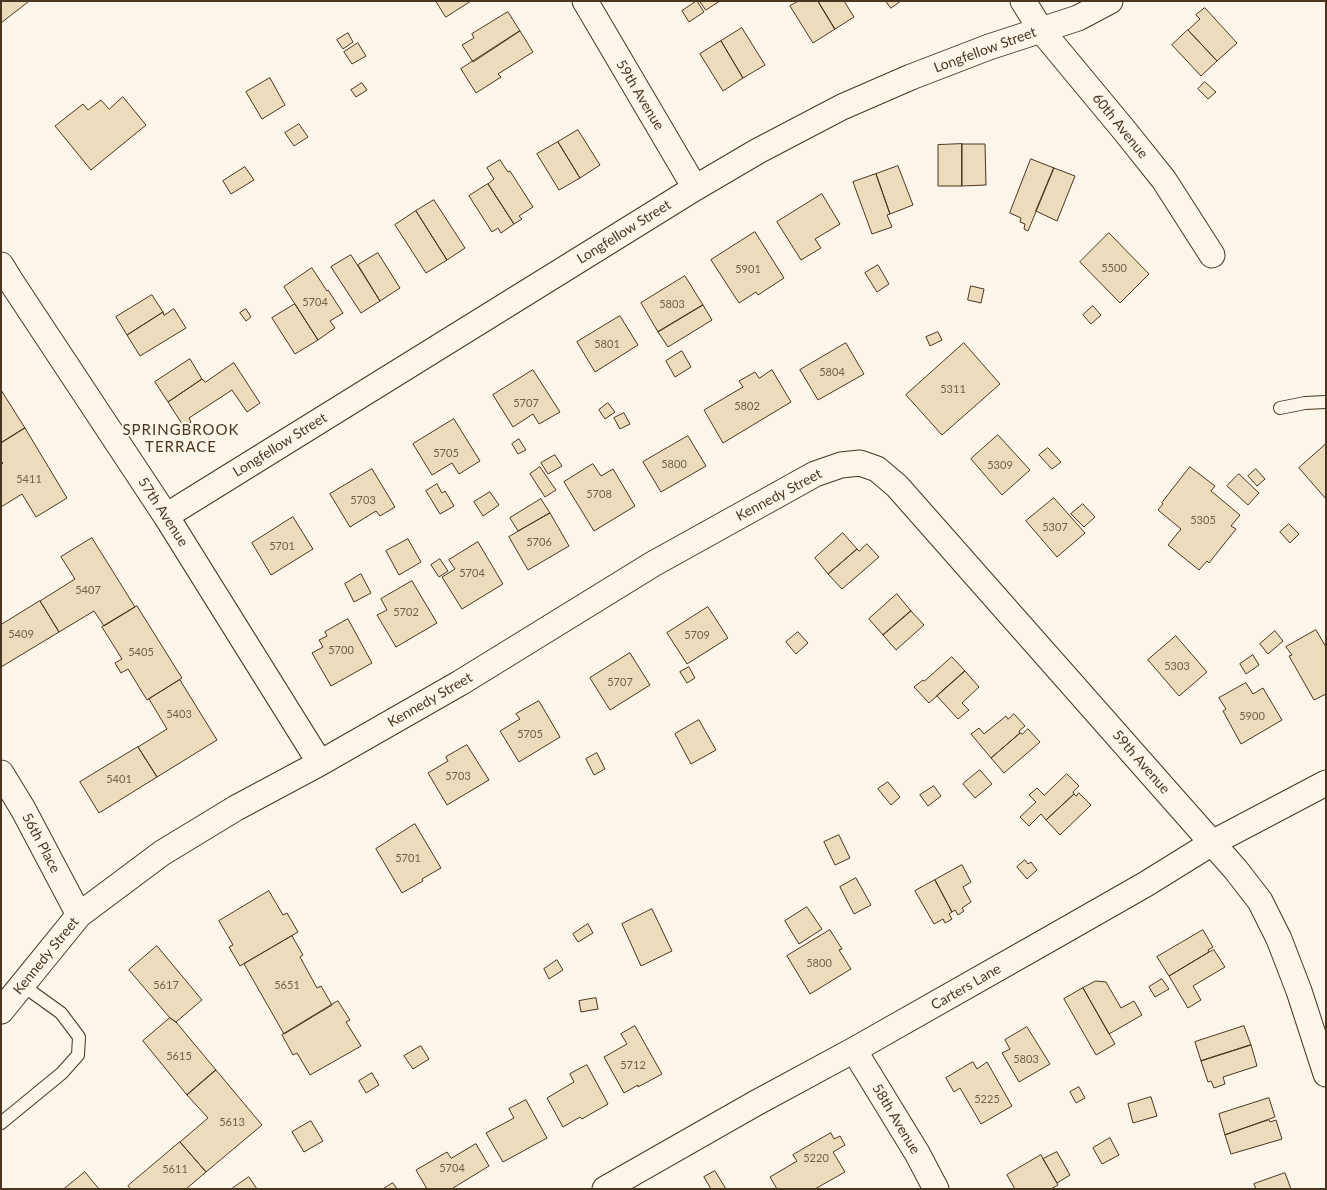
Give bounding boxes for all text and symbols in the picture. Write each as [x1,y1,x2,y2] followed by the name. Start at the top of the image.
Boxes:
[932,24,1038,76] street label: Longfellow Street
[612,57,668,133] street label: 59th Avenue
[1089,90,1151,162] street label: 60th Avenue
[574,196,674,268] street label: Longfellow Street
[1101,261,1127,275] house number: 5500
[735,262,761,276] house number: 5901
[302,295,328,309] house number: 5704
[659,297,685,311] house number: 5803
[594,337,620,351] house number: 5801
[819,365,845,379] house number: 5804
[940,382,966,396] house number: 5311
[513,396,539,410] house number: 5707
[734,399,760,413] house number: 5802
[230,409,330,481] street label: Longfellow Street
[121,421,241,456] district label: SPRINGBROOK TERRACE
[433,446,459,460] house number: 5705
[661,457,687,471] house number: 5800
[987,458,1013,472] house number: 5309
[733,465,825,525] street label: Kennedy Street
[16,472,42,486] house number: 5411
[134,474,192,550] street label: 57th Avenue
[586,487,612,501] house number: 5708
[350,493,376,507] house number: 5703
[1190,513,1216,527] house number: 5305
[1042,520,1068,534] house number: 5307
[526,535,552,549] house number: 5706
[269,539,295,553] house number: 5701
[459,566,485,580] house number: 5704
[75,583,101,597] house number: 5407
[393,605,419,619] house number: 5702
[8,627,34,641] house number: 5409
[684,628,710,642] house number: 5709
[328,643,354,657] house number: 5700
[128,645,154,659] house number: 5405
[1164,659,1190,673] house number: 5303
[385,669,475,731] street label: Kennedy Street
[607,675,633,689] house number: 5707
[166,707,192,721] house number: 5403
[1239,709,1265,723] house number: 5900
[517,727,543,741] house number: 5705
[1109,727,1173,797] street label: 59th Avenue
[445,769,471,783] house number: 5703
[106,772,132,786] house number: 5401
[18,810,64,876] street label: 56th Place
[395,851,421,865] house number: 5701
[10,914,82,998] street label: Kennedy Street
[806,956,832,970] house number: 5800
[928,960,1004,1014] street label: Carters Lane
[153,978,179,992] house number: 5617
[274,978,300,992] house number: 5651
[166,1049,192,1063] house number: 5615
[1013,1052,1039,1066] house number: 5803
[620,1058,646,1072] house number: 5712
[868,1081,924,1157] street label: 58th Avenue
[974,1092,1000,1106] house number: 5225
[219,1115,245,1129] house number: 5613
[803,1151,829,1165] house number: 5220
[439,1161,465,1175] house number: 5704
[162,1162,188,1176] house number: 5611

